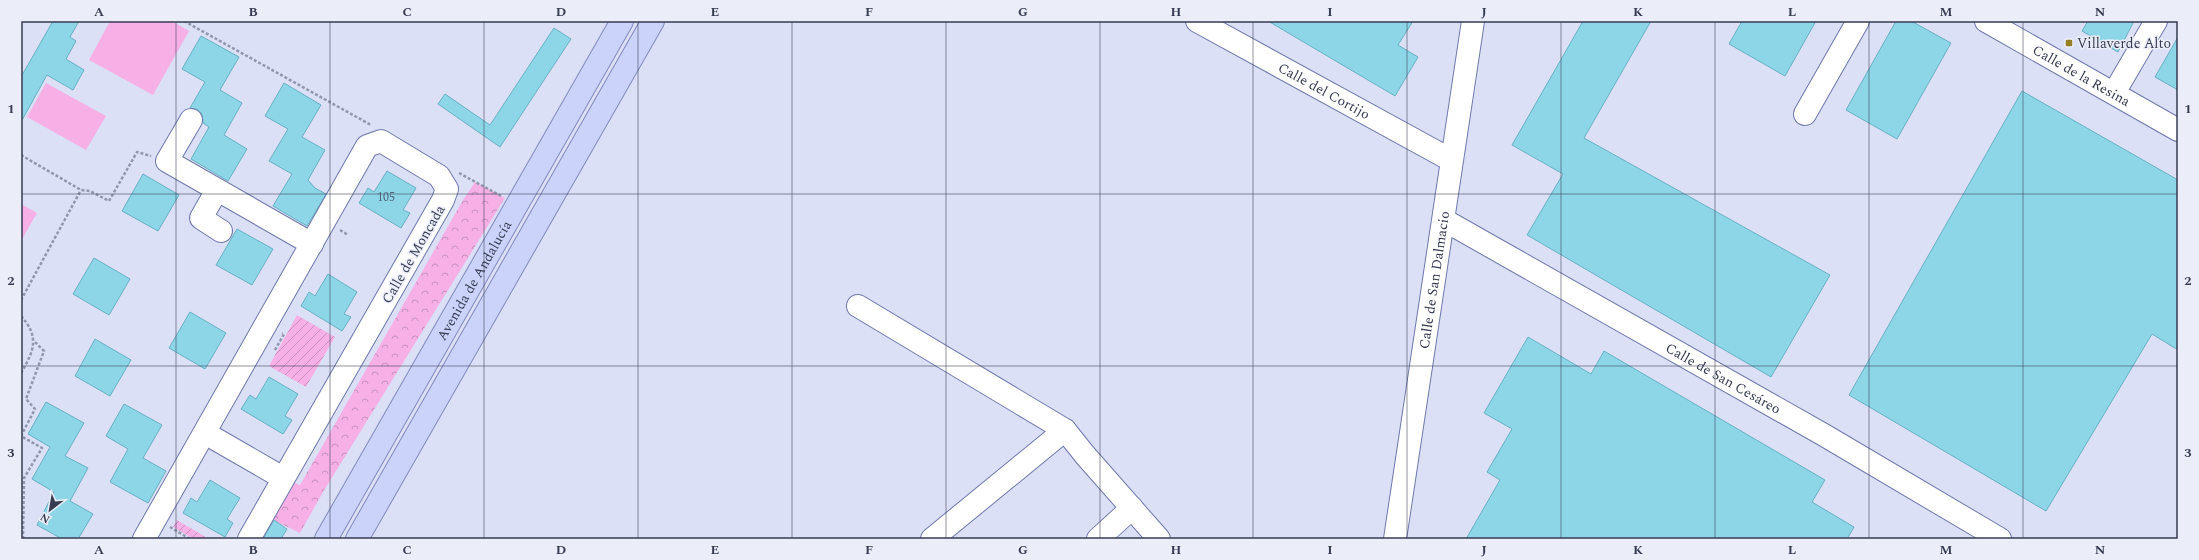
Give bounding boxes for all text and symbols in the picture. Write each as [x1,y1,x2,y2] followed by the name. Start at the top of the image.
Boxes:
[94,2,104,22] text: A
[248,2,258,22] text: B
[402,2,412,22] text: C
[556,2,566,22] text: D
[711,2,720,22] text: E
[865,2,873,22] text: F
[1018,2,1028,22] text: G
[1171,2,1182,22] text: H
[1327,2,1333,22] text: I
[1481,2,1487,22] text: J
[1633,2,1643,22] text: K
[1788,2,1796,22] text: L
[1940,2,1953,22] text: M
[2095,2,2106,22] text: N
[2077,33,2171,54] place label: Villaverde Alto
[2064,38,2074,48] marker: Villaverde Alto
[2029,40,2134,112] street label: Calle de la Resina
[1274,57,1374,125] street label: Calle del Cortijo
[7,99,15,119] text: 1
[2184,99,2192,119] text: 1
[377,188,395,207] house number: 105
[377,201,450,308] street label: Calle de Moncada
[1414,210,1455,350] street label: Calle de San Dalmacio
[432,216,517,345] street label: Avenida de Andalucía
[7,271,15,291] text: 2
[2184,271,2192,291] text: 2
[1662,337,1785,420] street label: Calle de San Cesáreo
[7,443,15,463] text: 3
[2184,443,2192,463] text: 3
[30,490,70,530] north arrow
[37,509,53,528] text: N
[94,540,104,560] text: A
[248,540,258,560] text: B
[402,540,412,560] text: C
[556,540,566,560] text: D
[711,540,720,560] text: E
[865,540,873,560] text: F
[1018,540,1028,560] text: G
[1171,540,1182,560] text: H
[1327,540,1333,560] text: I
[1481,540,1487,560] text: J
[1633,540,1643,560] text: K
[1788,540,1796,560] text: L
[1940,540,1953,560] text: M
[2095,540,2106,560] text: N

